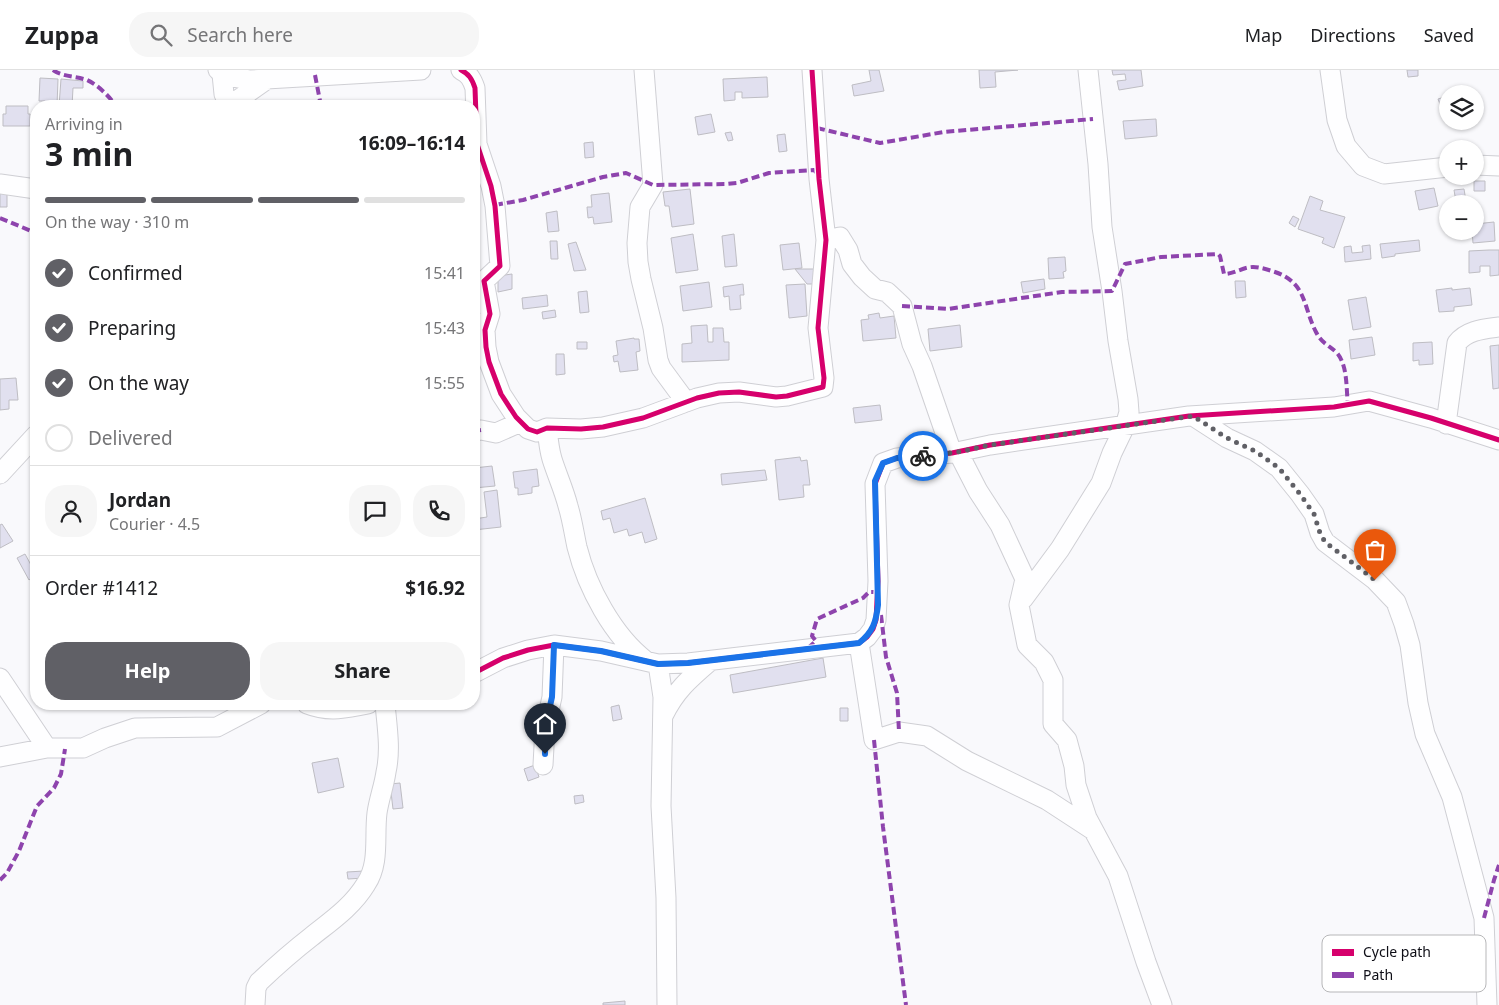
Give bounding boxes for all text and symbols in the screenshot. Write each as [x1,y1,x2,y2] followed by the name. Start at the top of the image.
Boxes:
[129,12,479,57] search box
[25,18,99,51] text: Zuppa
[147,21,175,49] icon: search
[187,22,293,48] text: Search here
[1245,23,1282,47] text: Map
[1310,23,1396,47] text: Directions
[1424,23,1474,47] text: Saved
[1439,85,1484,240] map controls
[1439,85,1484,130] button: layers
[45,113,123,135] text: Arriving in
[358,130,465,156] text: 16:09–16:14
[45,132,133,175] text: 3 min
[1439,140,1484,185] button: +
[1439,195,1484,240] button: −
[45,211,189,233] text: On the way · 310 m
[45,259,73,287] icon: check
[88,260,183,286] text: Confirmed
[424,262,465,284] text: 15:41
[45,314,73,342] icon: check
[88,315,176,341] text: Preparing
[424,317,465,339] text: 15:43
[45,369,73,397] icon: check
[88,370,189,396] text: On the way
[424,372,465,394] text: 15:55
[88,425,173,451] text: Delivered
[898,431,948,481] courier
[909,442,937,470] icon: bike
[45,485,97,537] button: person
[349,485,401,537] button: chat
[413,485,465,537] button: phone
[109,487,171,513] text: Jordan
[109,513,200,535] text: Courier · 4.5
[1354,529,1396,580] pin
[1361,536,1389,564] icon: bag
[45,575,158,601] text: Order #1412
[405,575,465,601] text: $16.92
[45,642,250,700] button: Help
[260,642,465,700] button: Share
[524,703,566,754] pin
[531,710,559,738] icon: home
[1322,935,1486,992] legend
[1363,942,1431,961] text: Cycle path
[1363,965,1393,984] text: Path

